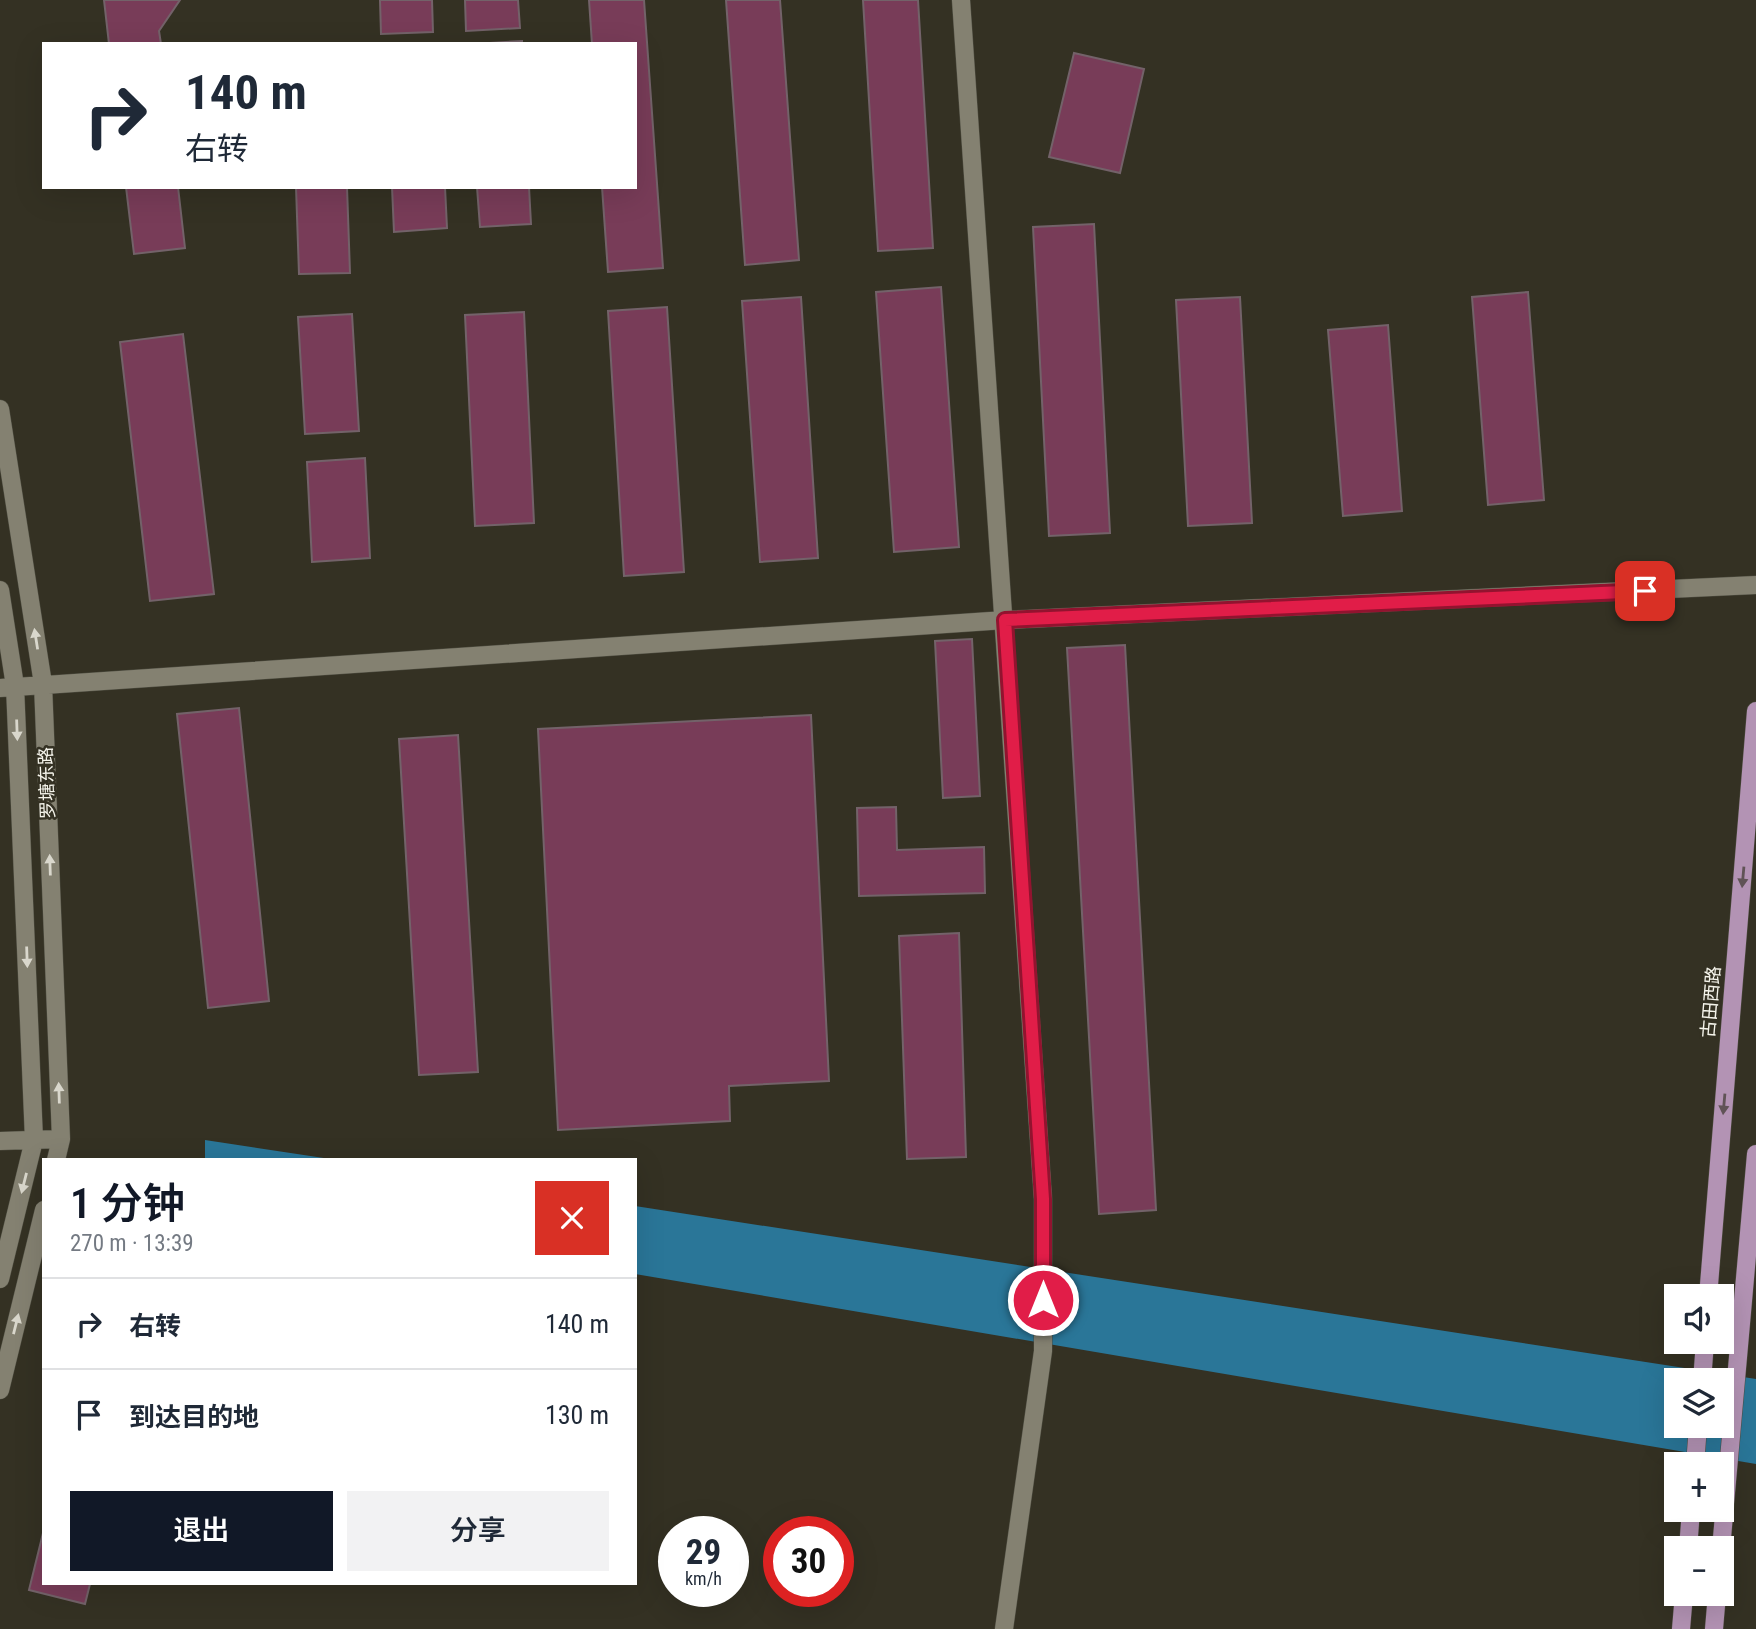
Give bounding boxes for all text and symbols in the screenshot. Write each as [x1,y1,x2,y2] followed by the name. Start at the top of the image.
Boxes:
[185,64,307,121] text: 140 m
[70,70,161,161] icon: right
[185,130,249,168] text: 右转
[1615,561,1675,621] pin
[1626,572,1664,610] icon: arrive
[30,627,41,649] one-way arrow
[12,719,23,741] one-way arrow
[35,747,58,819] street label: 罗塘东路
[45,854,56,876] one-way arrow
[1737,866,1748,888] one-way arrow
[21,947,32,969] one-way arrow
[1697,965,1724,1039] street label: 古田西路
[54,1081,65,1103] one-way arrow
[1718,1093,1729,1115] one-way arrow
[18,1173,29,1195] one-way arrow
[70,1179,185,1228] text: 1 分钟
[535,1181,609,1255] button: close
[70,1230,194,1257] text: 270 m · 13:39
[1006,1263,1080,1337] position arrow
[1664,1284,1734,1606] map controls
[1664,1284,1734,1354] button: sound
[70,1305,108,1343] icon: right
[545,1309,609,1339] text: 140 m
[129,1311,181,1341] text: 右转
[11,1313,22,1335] one-way arrow
[1664,1368,1734,1438] button: layers
[70,1396,108,1434] icon: arrive
[545,1400,609,1430] text: 130 m
[129,1402,259,1432] text: 到达目的地
[1664,1452,1734,1522] button: +
[70,1491,333,1571] button: 退出
[347,1491,609,1571] button: 分享
[763,1516,854,1607] speed limit sign: 30
[686,1532,721,1573] text: 29
[1664,1536,1734,1606] button: −
[685,1568,722,1589] text: km/h

